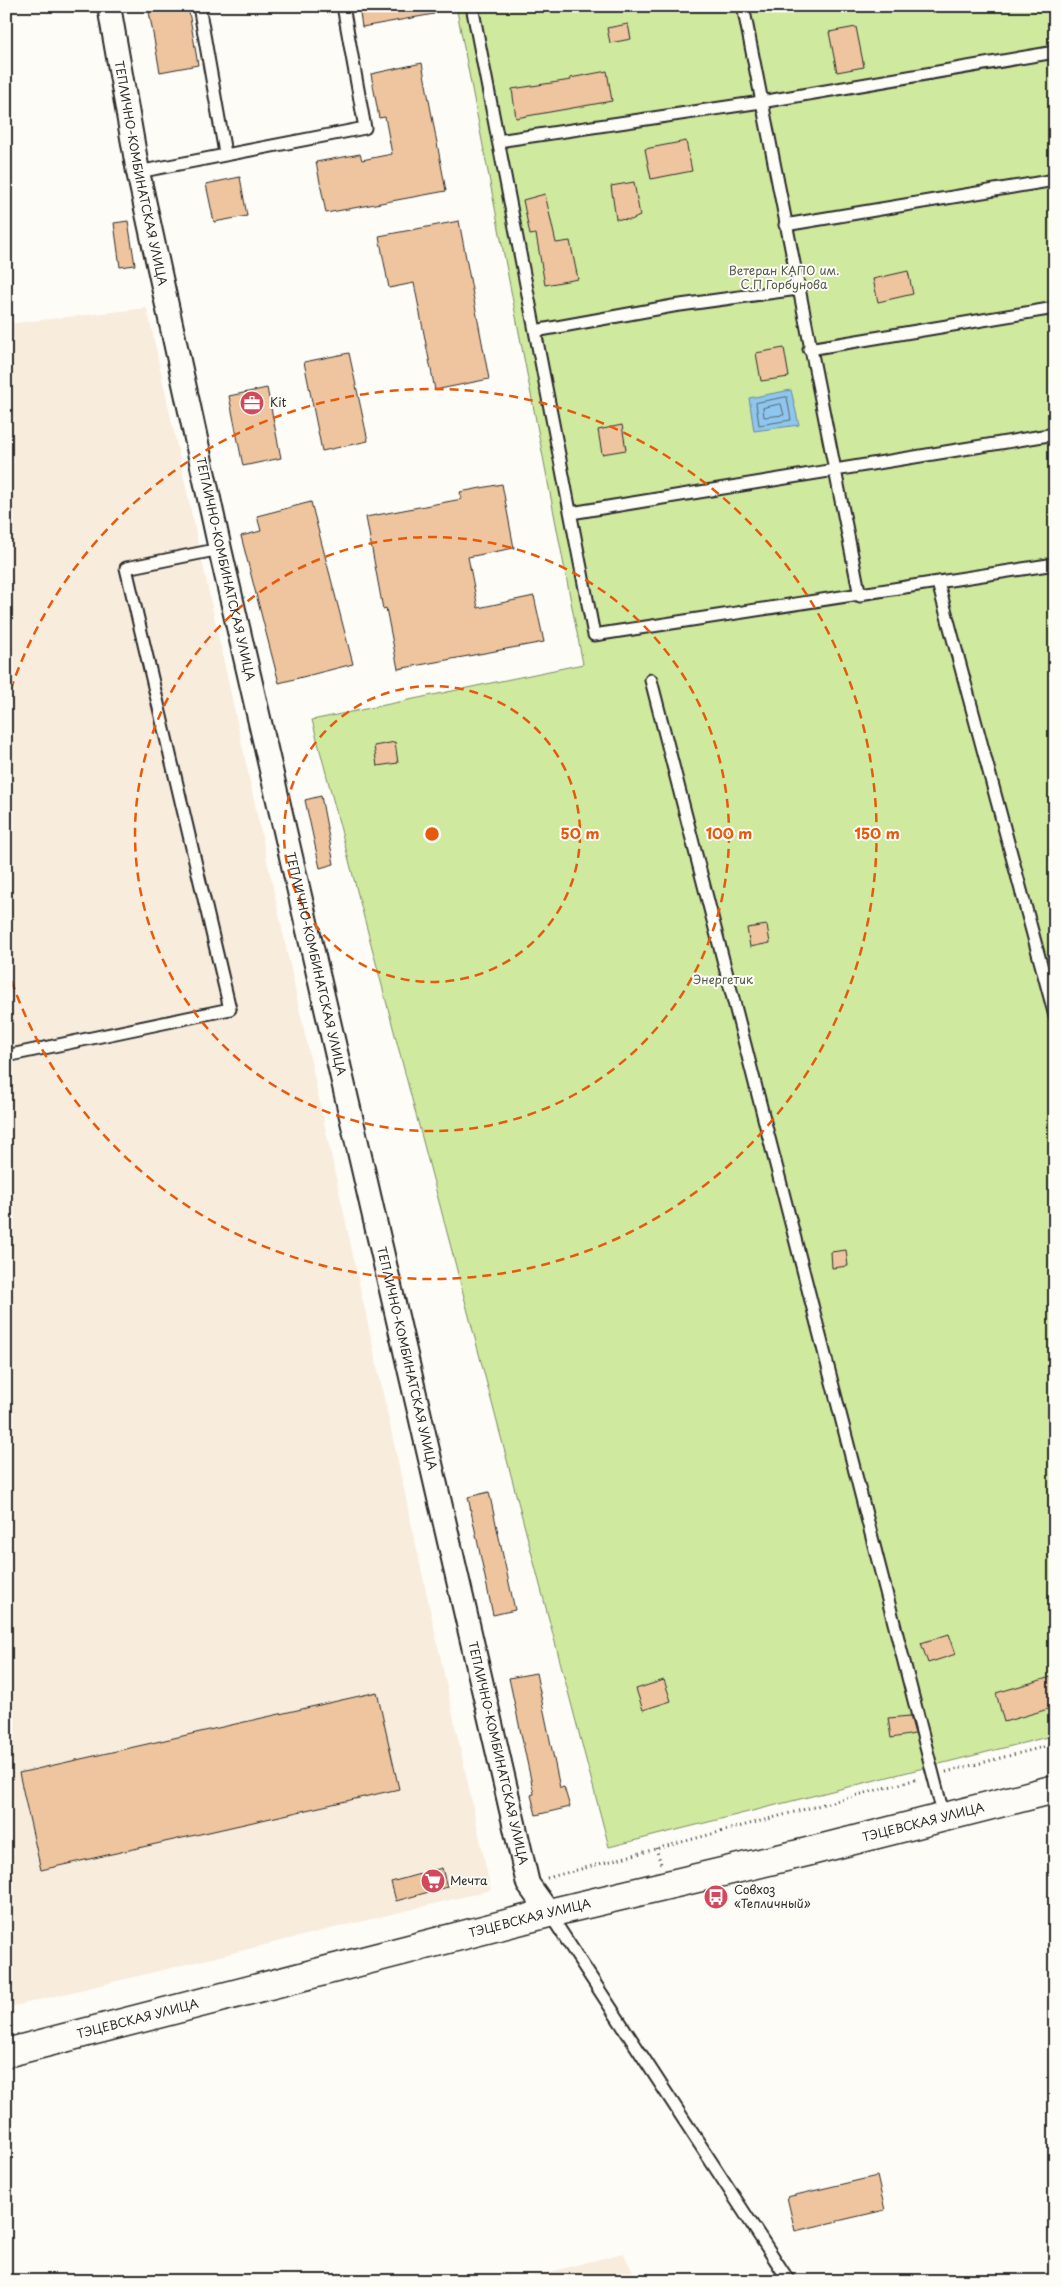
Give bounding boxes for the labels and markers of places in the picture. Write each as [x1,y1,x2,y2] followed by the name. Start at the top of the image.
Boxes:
[239,390,265,416] office icon: Kit
[270,393,287,411] place label: Kit
[423,825,441,843] centre of rings
[420,1868,446,1894] supermarket icon: Мечта
[450,1871,488,1889] place label: Мечта
[734,1880,811,1912] place label: Совхоз «Тепличный»
[703,1884,729,1910] bus stop icon: Совхоз «Тепличный»

